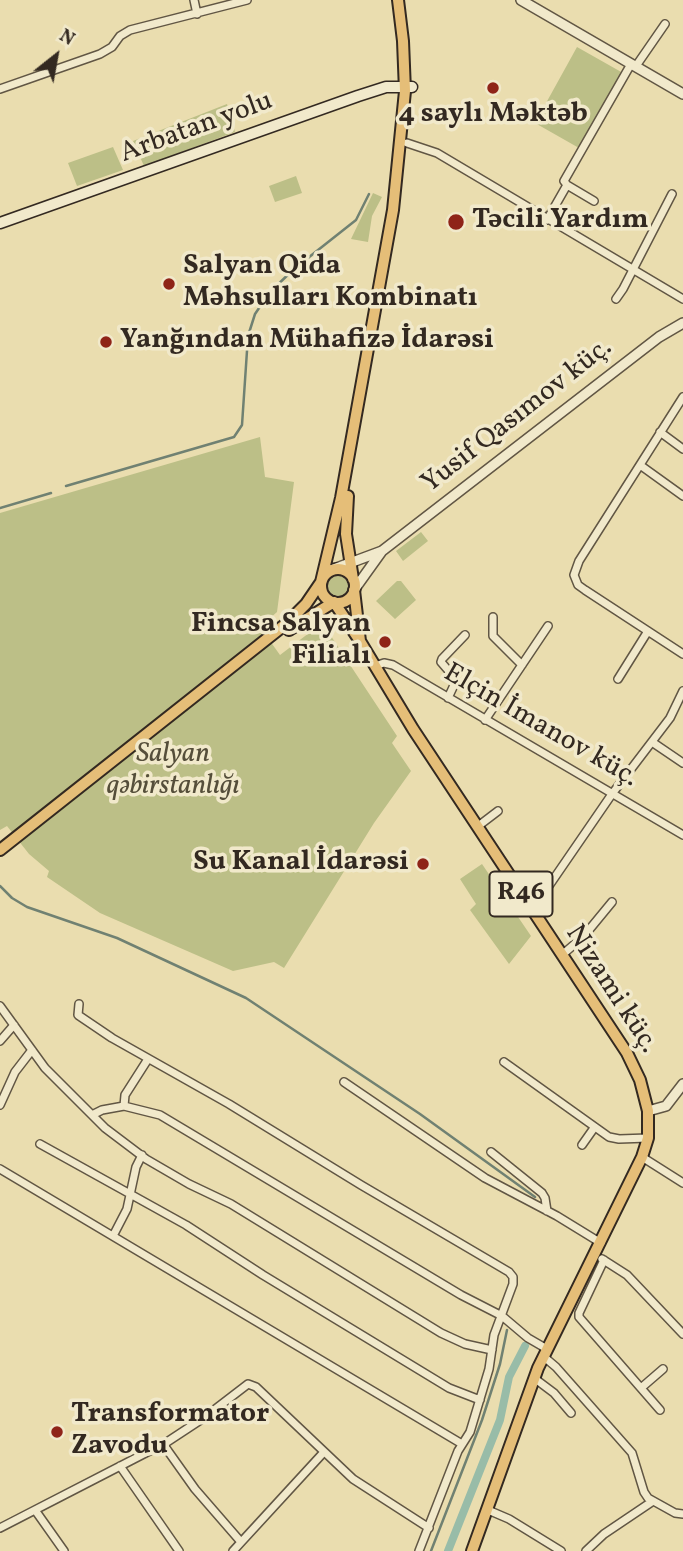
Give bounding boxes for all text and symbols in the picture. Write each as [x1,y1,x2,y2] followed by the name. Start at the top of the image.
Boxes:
[21,21,91,91] north arrow
[54,23,79,53] text: N
[485,80,501,96] marker: 4 saylı Məktəb
[116,86,278,172] street label: Arbatan yolu
[398,99,588,133] place label: 4 saylı Məktəb
[472,205,649,239] place label: Təcili Yardım
[446,212,466,232] marker: Təcili Yardım
[183,251,478,317] place label: Salyan Qida Məhsulları Kombinatı
[161,276,177,292] marker: Salyan Qida Məhsulları Kombinatı
[120,325,494,359] place label: Yanğından Mühafizə İdarəsi
[416,332,620,502] street label: Yusif Qasımov küç.
[98,334,114,350] marker: Yanğından Mühafizə İdarəsi
[191,609,371,675] place label: Fincsa Salyan Filialı
[377,634,393,650] marker: Fincsa Salyan Filialı
[437,658,643,796] street label: Elçin İmanov küç.
[107,739,239,805] park label: Salyan qəbirstanlığı
[193,847,409,881] place label: Su Kanal İdarəsi
[415,856,431,872] marker: Su Kanal İdarəsi
[490,872,552,916] road number: R46
[556,920,664,1060] street label: Nizami küç.
[71,1399,269,1465] place label: Transformator Zavodu
[49,1424,65,1440] marker: Transformator Zavodu

